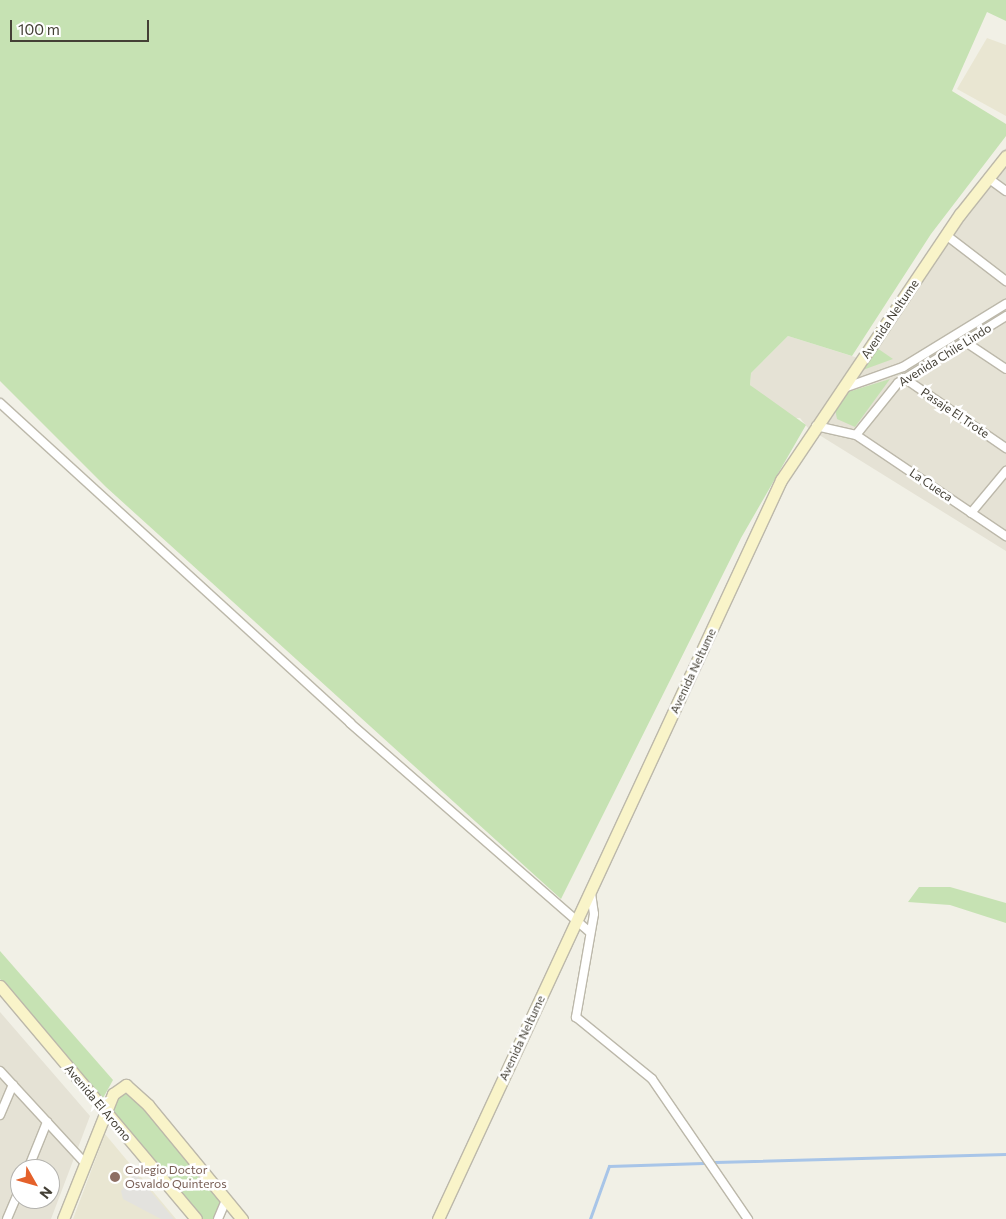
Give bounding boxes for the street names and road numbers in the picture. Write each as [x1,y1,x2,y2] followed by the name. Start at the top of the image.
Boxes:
[858,277,922,361] street label: Avenida Neltume
[896,321,994,389] street label: Avenida Chile Lindo
[918,385,992,441] street label: Pasaje El Trote
[907,465,955,505] street label: La Cueca
[667,626,719,716] street label: Avenida Neltume
[496,993,548,1083] street label: Avenida Neltume
[62,1062,134,1144] street label: Avenida El Aromo

